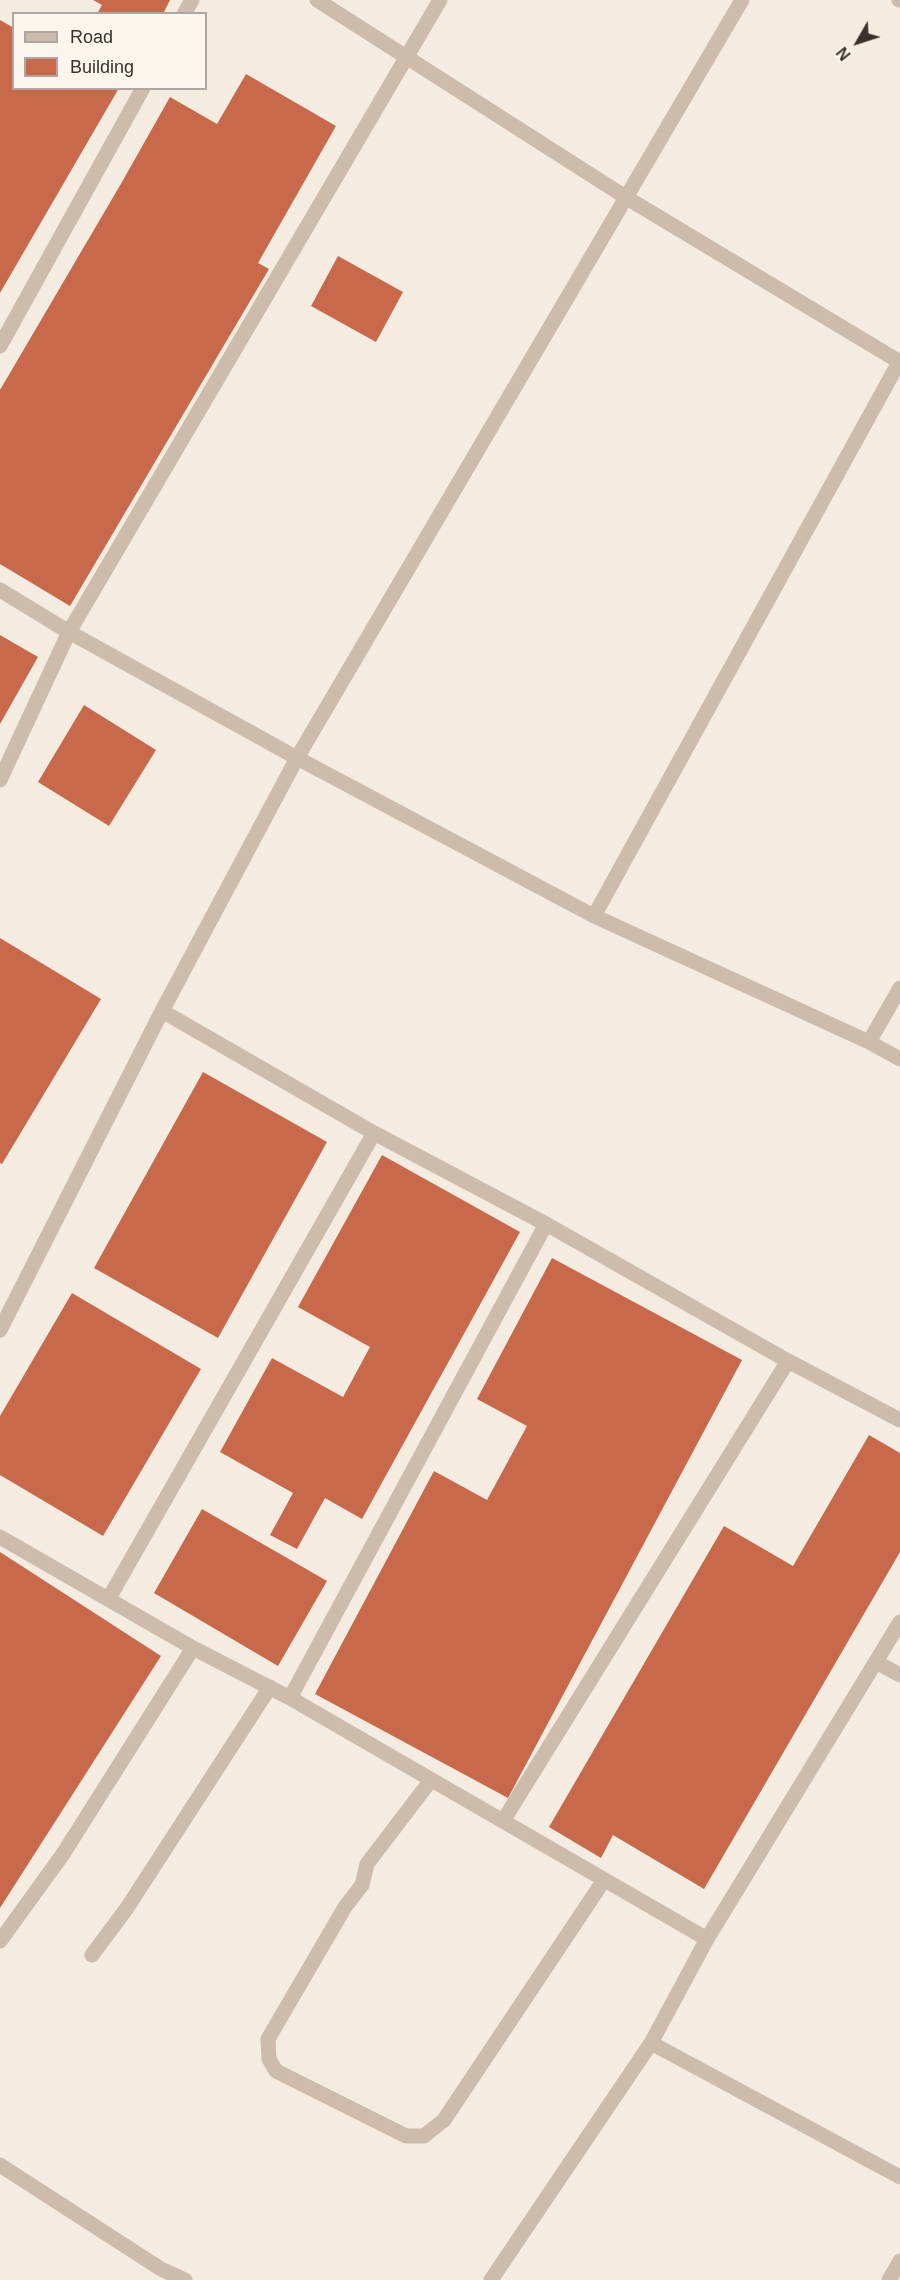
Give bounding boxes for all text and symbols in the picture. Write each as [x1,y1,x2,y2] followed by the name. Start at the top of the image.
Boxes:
[12,12,207,90] legend
[828,12,888,72] north arrow
[70,27,113,47] text: Road
[833,44,854,63] text: N
[70,57,134,77] text: Building

